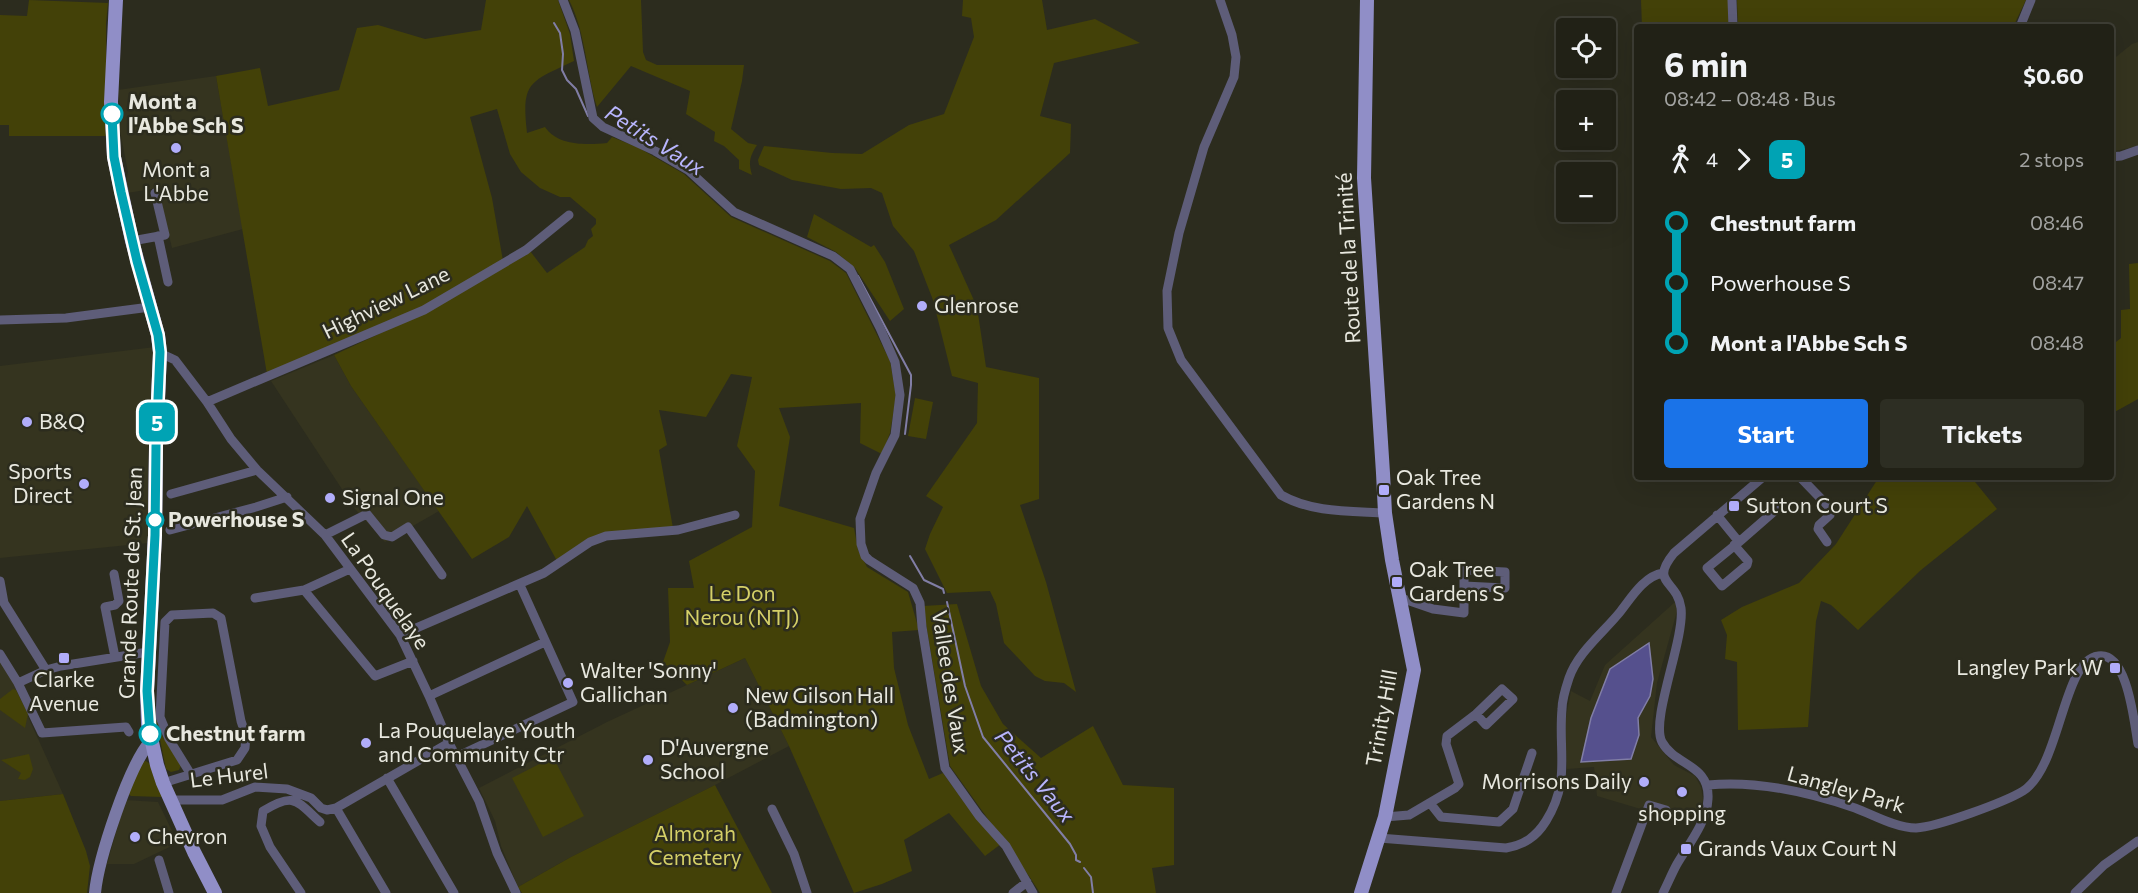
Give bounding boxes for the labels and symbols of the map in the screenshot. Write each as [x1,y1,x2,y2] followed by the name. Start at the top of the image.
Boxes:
[128,88,244,137] place label: Mont a l'Abbe Sch S
[601,98,710,181] water label: Petits Vaux
[101,103,123,125] marker: Mont a l'Abbe Sch S
[169,141,183,155] marker: Mont a L'Abbe
[142,156,210,205] place label: Mont a L'Abbe
[1331,172,1364,344] street label: Route de la Trinité
[318,260,453,343] street label: Highview Lane
[934,292,1019,317] place label: Glenrose
[915,299,929,313] marker: Glenrose
[138,402,176,442] line badge: 5
[39,408,85,433] place label: B&Q
[20,415,34,429] marker: B&Q
[8,458,72,507] place label: Sports Direct
[1396,464,1495,513] place label: Oak Tree Gardens N
[113,467,146,699] street label: Grande Route de St. Jean
[77,477,91,491] marker: Sports Direct
[1377,483,1391,497] marker: Oak Tree Gardens N
[342,484,444,509] place label: Signal One
[323,491,337,505] marker: Signal One
[1746,492,1888,517] place label: Sutton Court S
[1727,499,1741,513] marker: Sutton Court S
[168,506,304,531] place label: Powerhouse S
[146,511,164,529] marker: Powerhouse S
[337,527,436,653] street label: La Pouquelaye
[1409,556,1505,605] place label: Oak Tree Gardens S
[1390,575,1404,589] marker: Oak Tree Gardens S
[685,580,799,629] park label: Le Don Nerou (NTJ)
[928,608,975,755] street label: Vallee des Vaux
[57,651,71,665] marker: Clarke Avenue
[1956,654,2103,679] place label: Langley Park W
[580,657,717,706] place label: Walter 'Sonny' Gallichan
[2108,661,2122,675] marker: Langley Park W
[29,666,99,715] place label: Clarke Avenue
[1360,667,1401,768] street label: Trinity Hill
[561,676,575,690] marker: Walter 'Sonny' Gallichan
[745,682,894,731] place label: New Gilson Hall (Badmington)
[726,701,740,715] marker: New Gilson Hall (Badmington)
[378,717,576,766] place label: La Pouquelaye Youth and Community Ctr
[166,720,306,745] place label: Chestnut farm
[139,723,161,745] marker: Chestnut farm
[990,724,1081,828] water label: Petits Vaux
[660,734,769,783] place label: D'Auvergne School
[359,736,373,750] marker: La Pouquelaye Youth and Community Ctr
[641,753,655,767] marker: D'Auvergne School
[188,757,270,792] street label: Le Hurel
[1785,760,1908,817] street label: Langley Park
[1481,768,1632,793] place label: Morrisons Daily
[1637,775,1651,789] marker: Morrisons Daily
[1675,785,1689,799] marker: shopping
[1638,800,1726,825] place label: shopping
[648,820,742,869] park label: Almorah Cemetery
[147,823,228,848] place label: Chevron
[128,830,142,844] marker: Chevron
[1698,835,1897,860] place label: Grands Vaux Court N
[1679,842,1693,856] marker: Grands Vaux Court N

